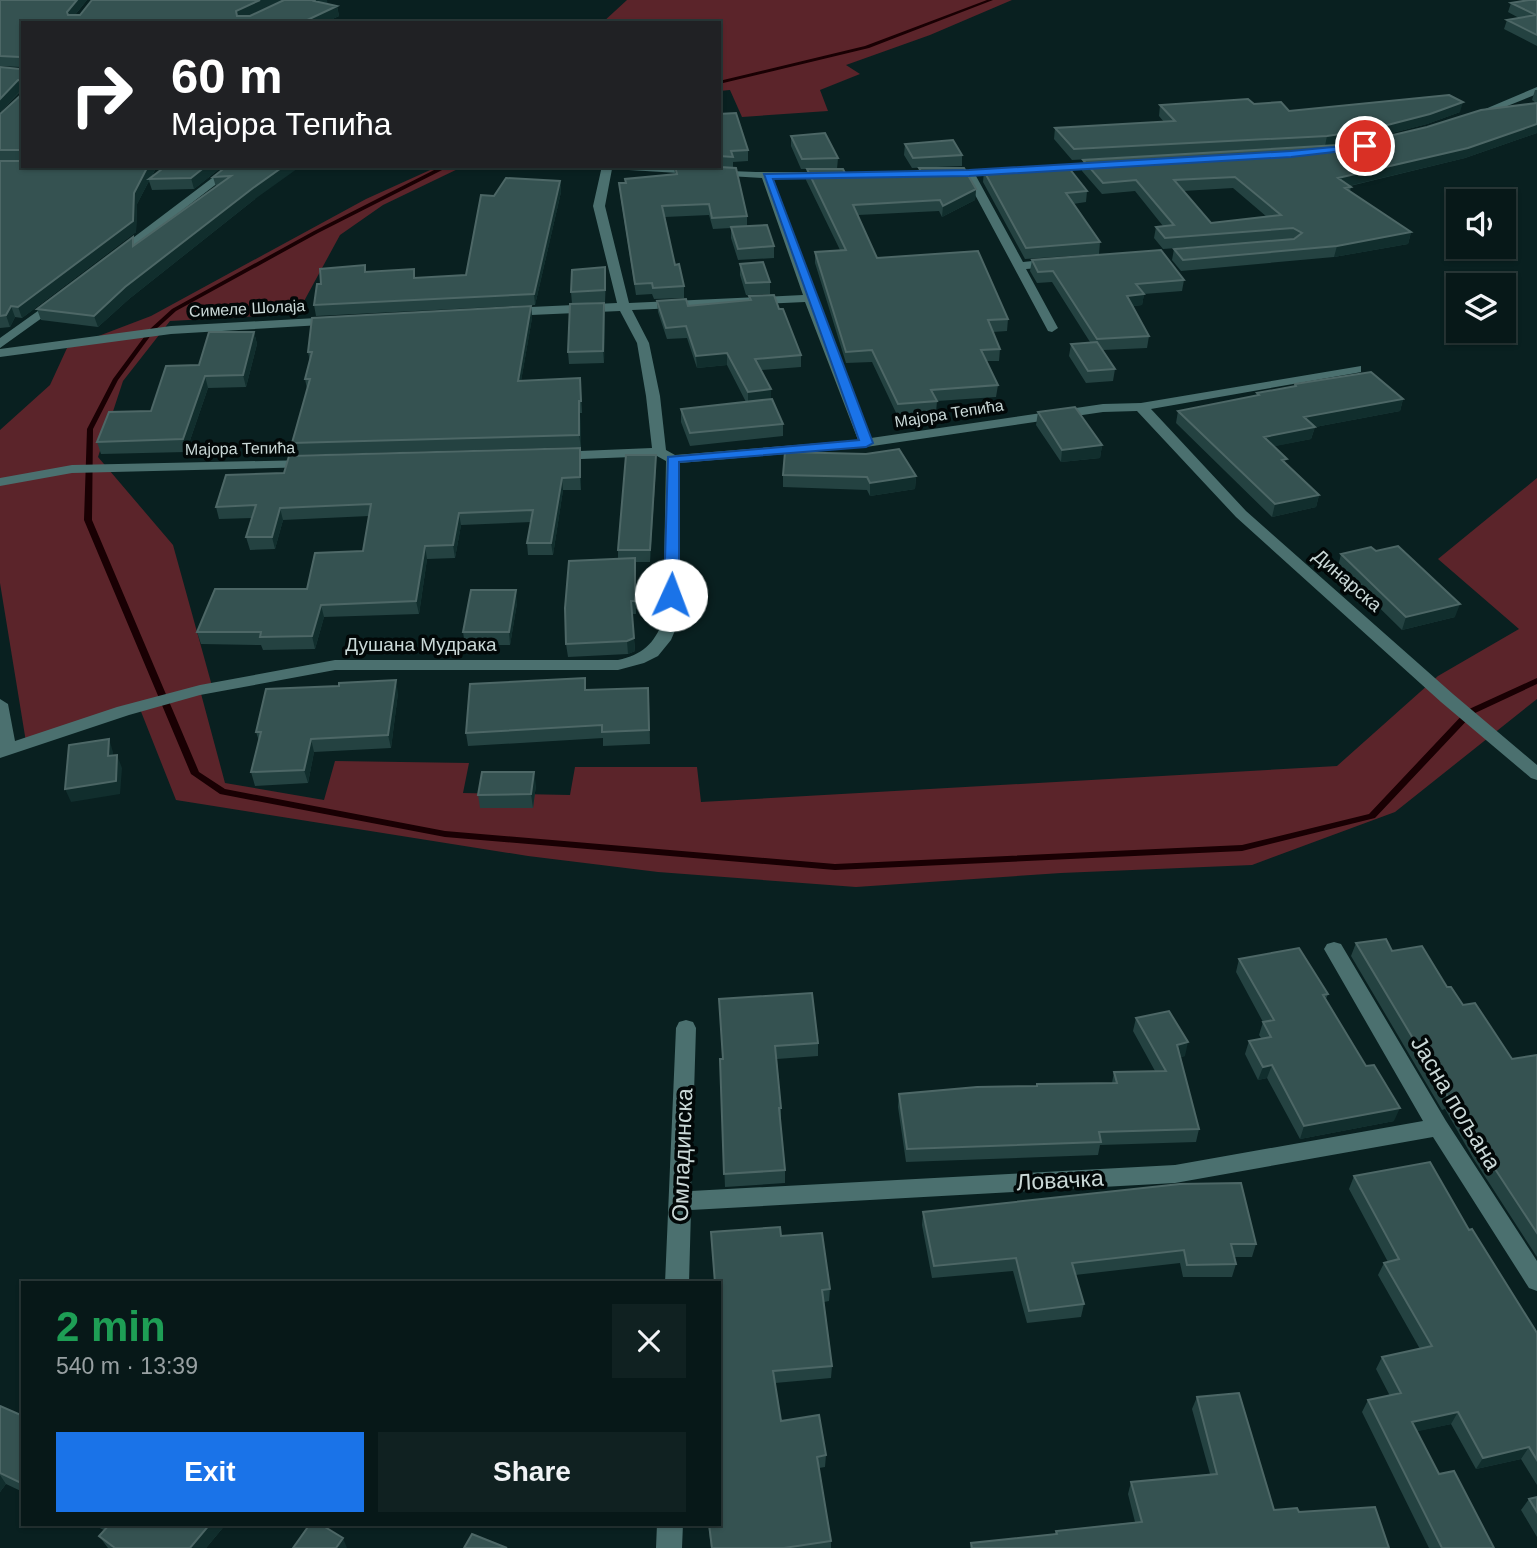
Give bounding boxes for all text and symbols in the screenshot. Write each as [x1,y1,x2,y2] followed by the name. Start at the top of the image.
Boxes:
[56,49,147,140] icon: right
[171,49,283,103] text: 60 m
[171,106,392,142] text: Мајора Тепића
[1335,116,1395,176] pin
[1346,127,1384,165] icon: arrive
[1446,189,1516,343] map controls
[1446,189,1516,259] button: sound
[1446,273,1516,343] button: layers
[188,297,306,320] street label: Симеле Шолаја
[893,396,1005,431] street label: Мајора Тепића
[185,439,295,458] street label: Мајора Тепића
[1309,545,1387,616] street label: Динарска
[634,558,708,632] position arrow
[345,634,497,655] street label: Душана Мудрака
[1406,1031,1506,1175] street label: Јасна пољана
[667,1088,697,1222] street label: Омладинска
[1016,1165,1105,1195] street label: Ловачка
[56,1303,166,1350] text: 2 min
[612,1304,686,1378] button: close
[56,1353,198,1379] text: 540 m · 13:39
[56,1432,364,1512] button: Exit
[378,1432,686,1512] button: Share

